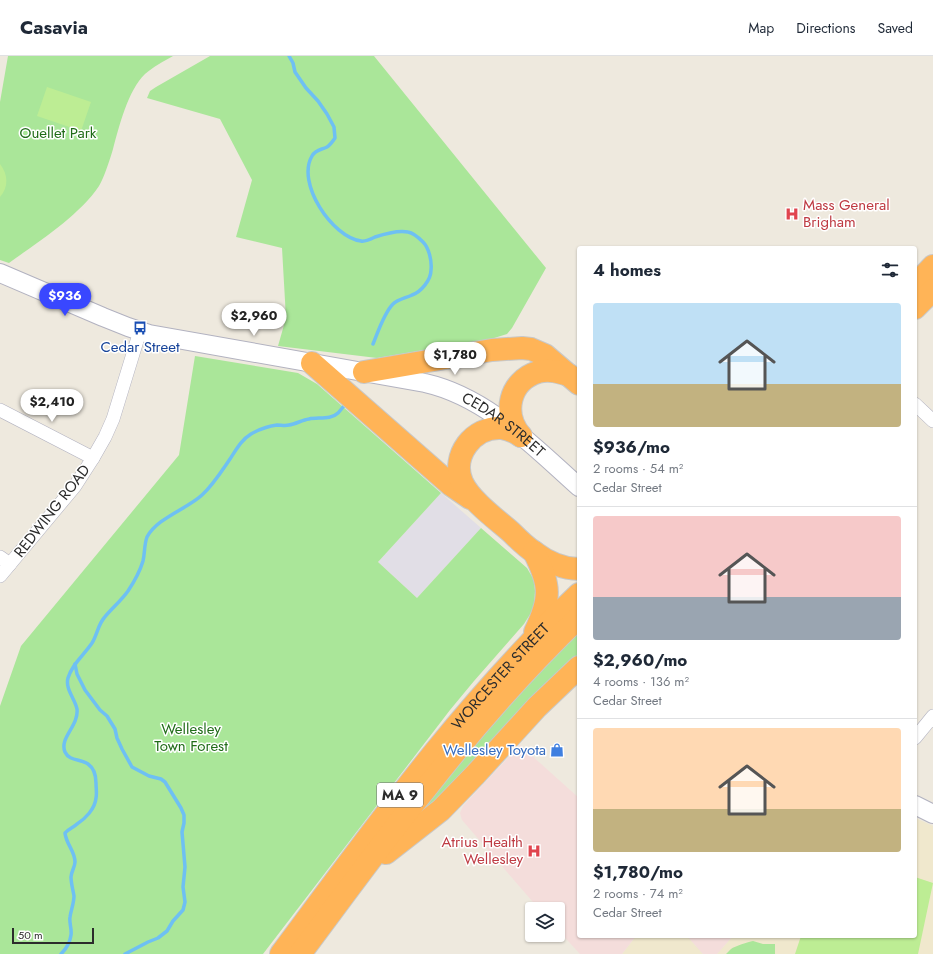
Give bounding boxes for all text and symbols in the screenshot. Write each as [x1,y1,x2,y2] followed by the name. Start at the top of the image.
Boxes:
[20,14,88,41] text: Casavia
[748,18,774,38] text: Map
[796,18,856,38] text: Directions
[878,18,913,38] text: Saved
[20,122,97,144] park label: Ouellet Park
[803,194,890,233] place label: Mass General Brigham
[784,206,800,222] hospital icon: Mass General Brigham
[593,258,661,282] text: 4 homes
[879,259,901,281] icon: filters
[41,283,89,317] pin: $936
[48,286,82,305] text: $936
[221,303,287,337] pin: $2,960
[231,306,277,325] text: $2,960
[132,320,148,336] bus stop icon: Cedar Street
[711,329,783,401] icon: home
[100,336,180,358] place label: Cedar Street
[422,342,488,376] pin: $1,780
[433,345,477,364] text: $1,780
[458,387,550,462] street label: CEDAR STREET
[19,389,85,423] pin: $2,410
[29,392,75,411] text: $2,410
[593,435,670,459] text: $936/mo
[593,459,683,478] text: 2 rooms · 54 m²
[9,460,95,562] street label: REDWING ROAD
[593,478,662,497] text: Cedar Street
[711,542,783,614] icon: home
[446,618,554,735] street label: WORCESTER STREET
[593,648,687,672] text: $2,960/mo
[593,672,689,691] text: 4 rooms · 136 m²
[593,691,662,710] text: Cedar Street
[154,718,228,757] park label: Wellesley Town Forest
[443,739,546,761] place label: Wellesley Toyota
[549,742,565,758] shop icon: Wellesley Toyota
[711,754,783,826] icon: home
[377,783,423,807] road number: MA 9
[441,831,523,870] place label: Atrius Health Wellesley
[526,843,542,859] hospital icon: Atrius Health Wellesley
[593,860,683,884] text: $1,780/mo
[593,884,683,903] text: 2 rooms · 74 m²
[525,902,565,942] map controls
[525,902,565,942] button: layers
[593,903,662,922] text: Cedar Street
[12,926,94,945] scale bar
[18,927,43,943] text: 50 m

